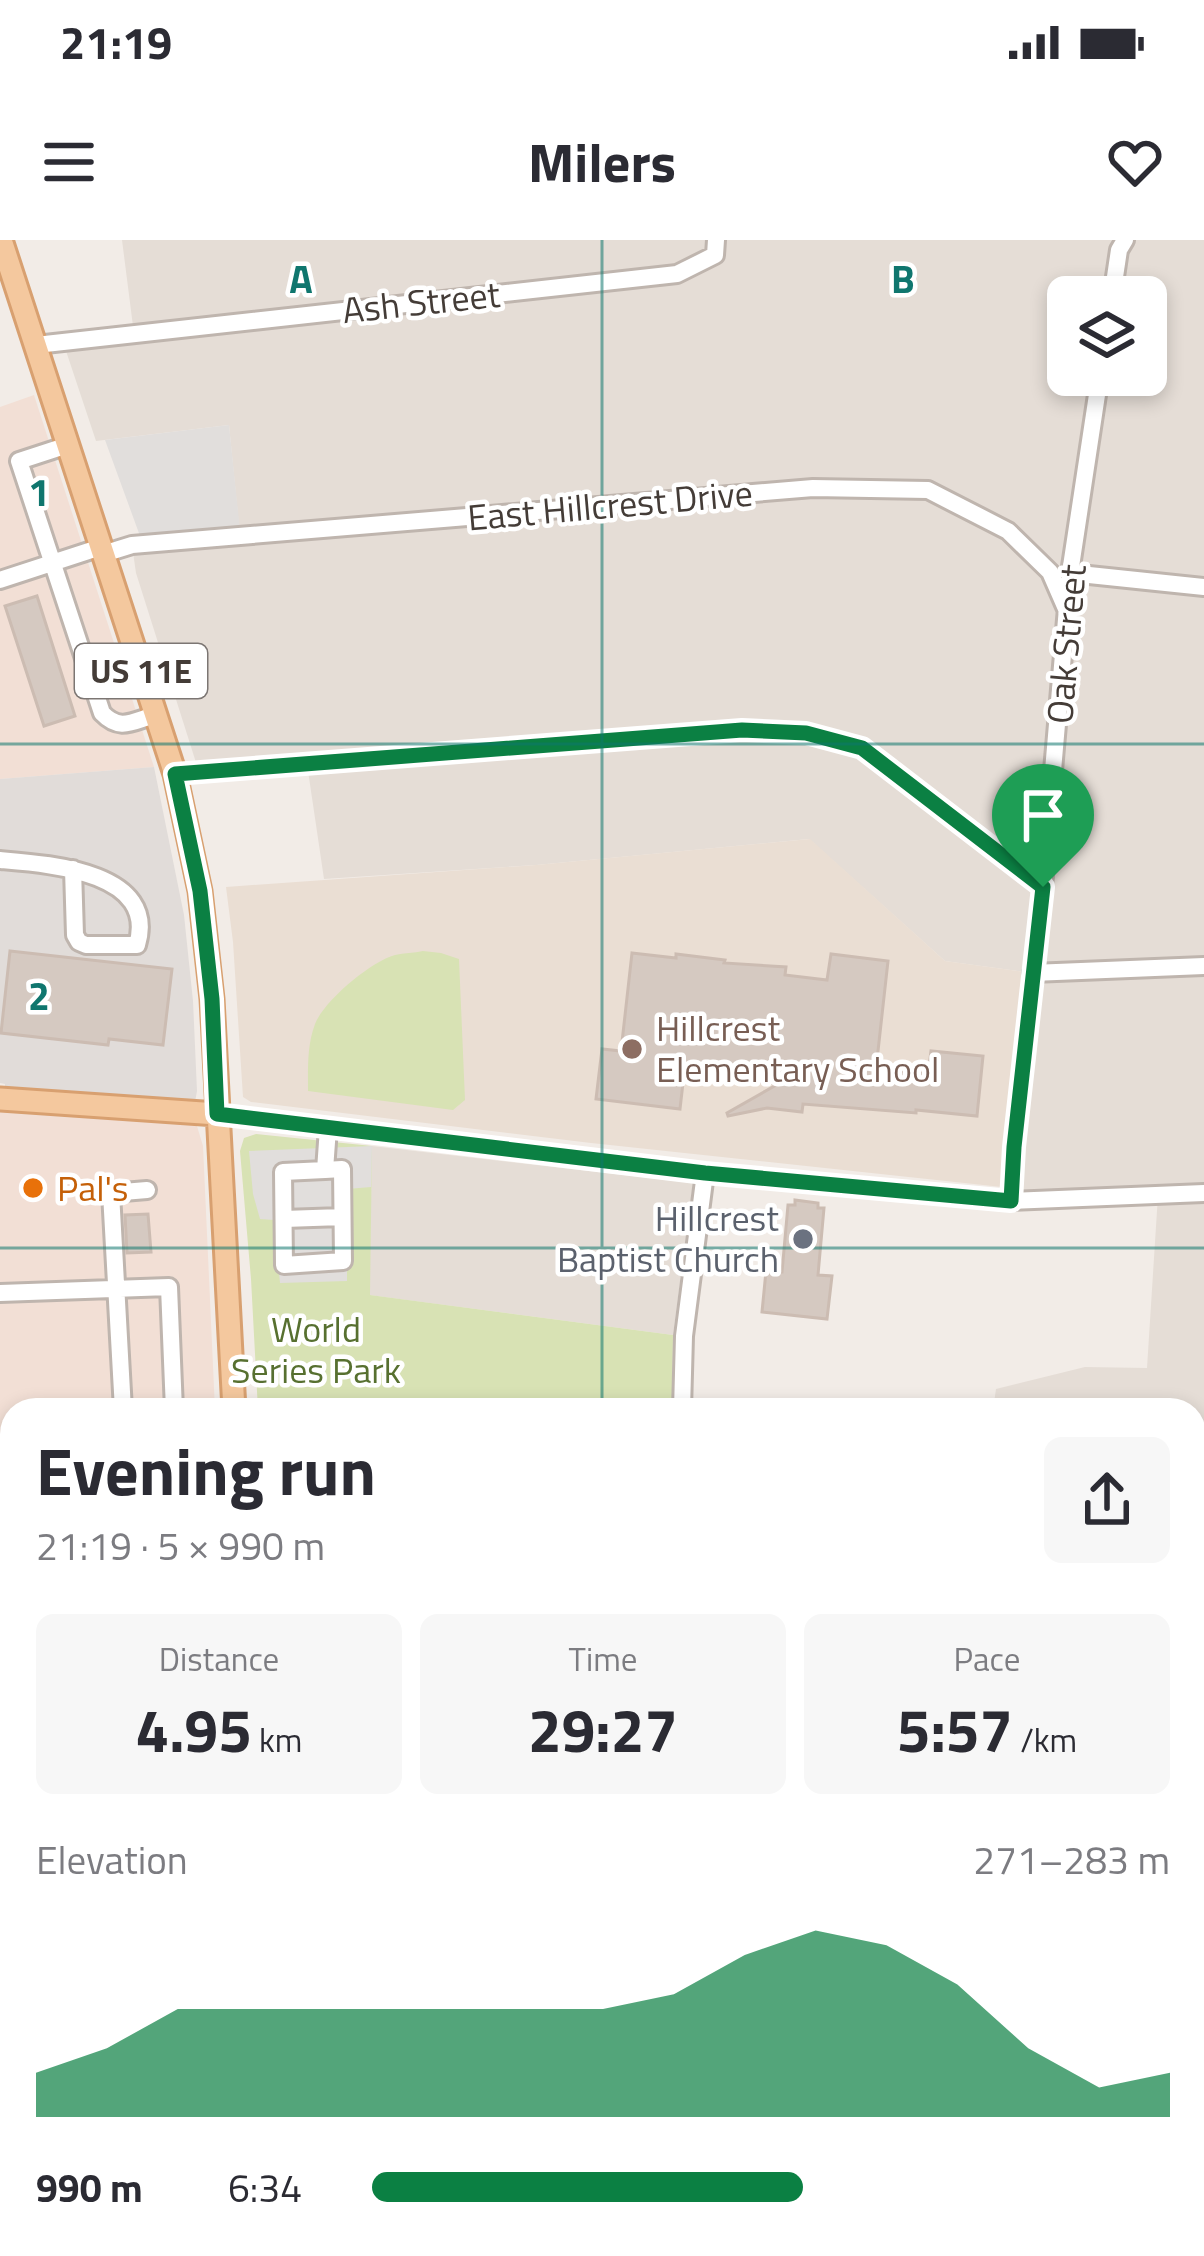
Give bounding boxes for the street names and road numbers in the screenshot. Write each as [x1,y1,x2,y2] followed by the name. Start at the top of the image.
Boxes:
[339,266,503,337] street label: Ash Street
[465,465,755,544] street label: East Hillcrest Drive
[1031,562,1100,726] street label: Oak Street
[75,644,207,698] road number: US 11E

